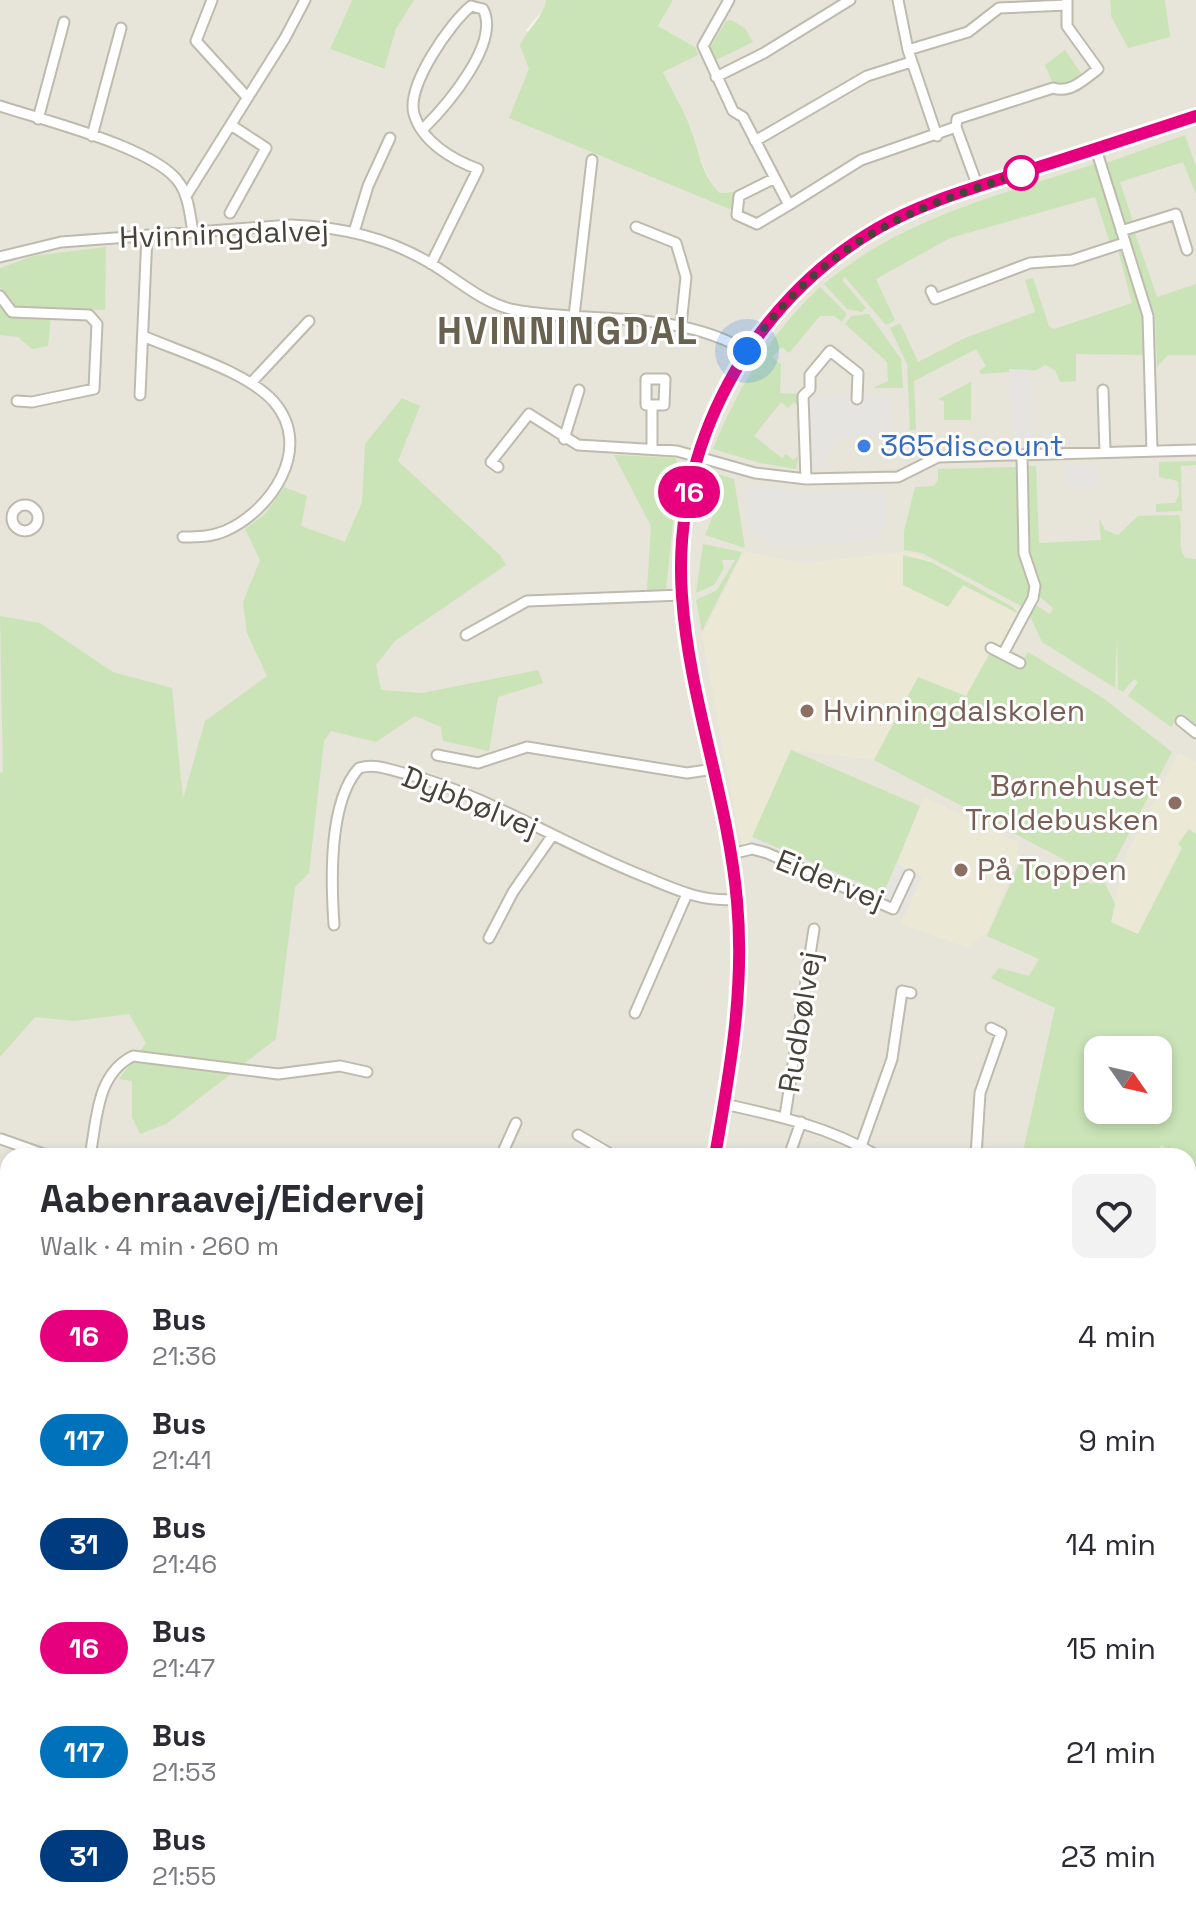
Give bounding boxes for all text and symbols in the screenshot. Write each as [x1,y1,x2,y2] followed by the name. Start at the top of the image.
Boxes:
[1004,156,1038,190] unlabelled marker
[119,210,329,257] street label: Hvinningdalvej
[437,307,699,355] district label: HVINNINGDAL
[727,331,767,371] your location
[880,426,1064,465] place label: 365discount
[855,437,873,455] marker: 365discount
[653,466,725,518] line badge: 16
[674,474,704,510] text: 16
[823,691,1085,730] place label: Hvinningdalskolen
[798,702,816,720] marker: Hvinningdalskolen
[396,757,544,846] street label: Dybbølvej
[965,766,1159,839] place label: Børnehuset Troldebusken
[1166,794,1184,812] marker: Børnehuset Troldebusken
[770,840,890,919] street label: Eidervej
[977,850,1127,889] place label: På Toppen
[952,861,970,879] marker: På Toppen
[769,948,830,1095] street label: Rudbølvej
[1084,1036,1172,1124] north arrow
[1084,1036,1172,1124] map controls
[1072,1174,1156,1258] button: heart
[40,1175,425,1223] text: Aabenraavej/Eidervej
[40,1229,279,1263] text: Walk · 4 min · 260 m
[152,1300,206,1339] text: Bus
[1078,1317,1156,1356] text: 4 min
[69,1318,99,1354] text: 16
[152,1339,217,1373] text: 21:36
[152,1404,206,1443] text: Bus
[1078,1421,1156,1460] text: 9 min
[64,1422,104,1458] text: 117
[152,1443,212,1477] text: 21:41
[152,1508,206,1547] text: Bus
[1065,1525,1156,1564] text: 14 min
[69,1526,99,1562] text: 31
[152,1547,217,1581] text: 21:46
[152,1612,206,1651] text: Bus
[1066,1629,1156,1668] text: 15 min
[69,1630,99,1666] text: 16
[152,1651,215,1685] text: 21:47
[152,1716,206,1755] text: Bus
[1066,1733,1156,1772] text: 21 min
[64,1734,104,1770] text: 117
[152,1755,216,1789] text: 21:53
[152,1820,206,1859] text: Bus
[1061,1837,1156,1876] text: 23 min
[69,1838,99,1874] text: 31
[152,1859,216,1893] text: 21:55

